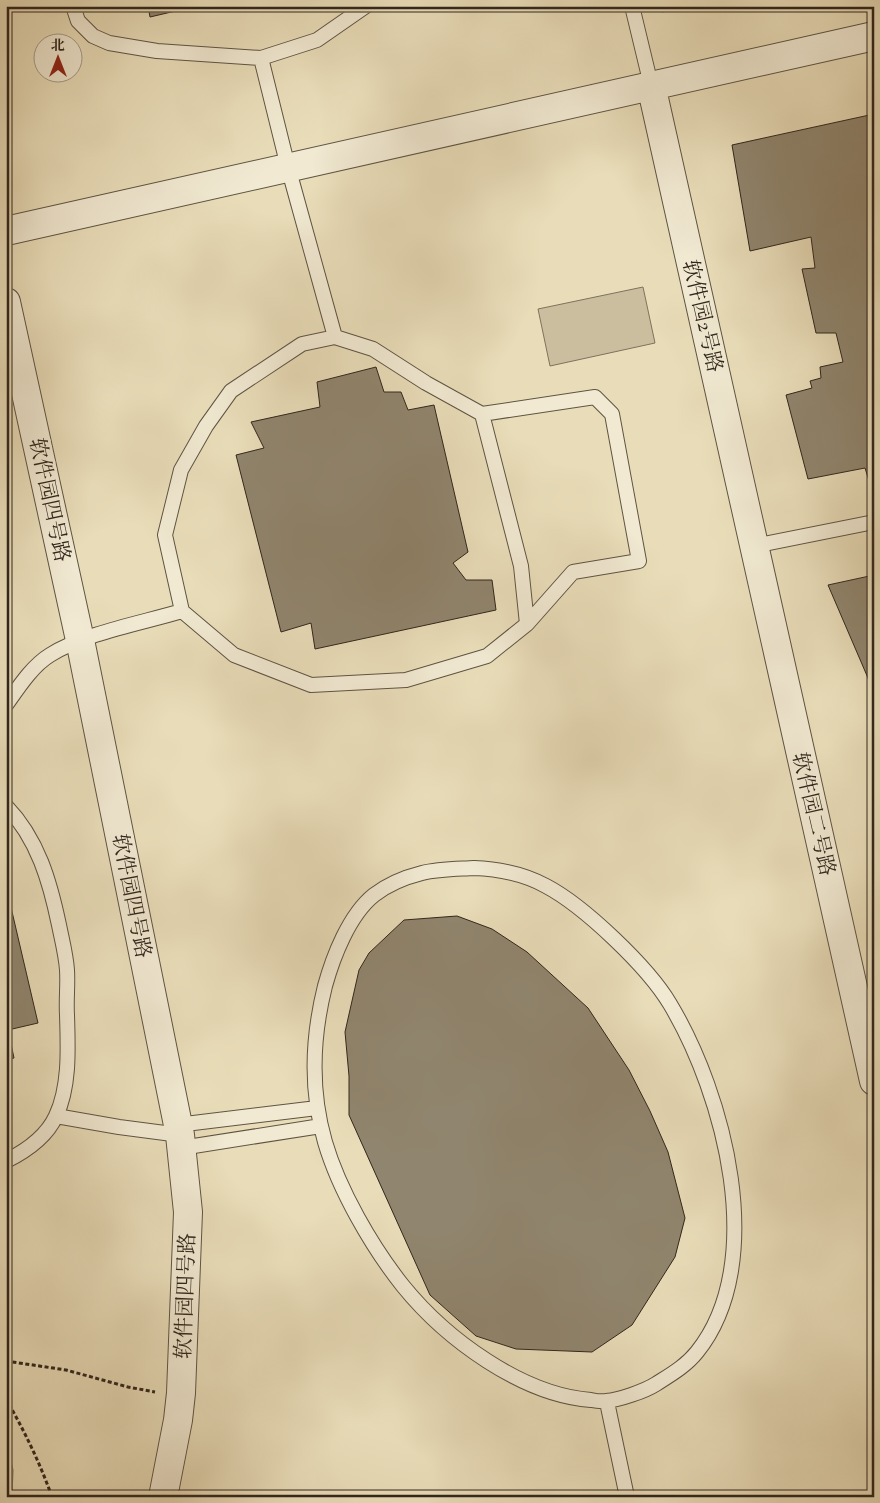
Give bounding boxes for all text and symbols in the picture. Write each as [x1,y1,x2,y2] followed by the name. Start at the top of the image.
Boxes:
[32,32,82,82] north arrow
[51,37,65,57] text: 北
[674,257,729,376] street label: 软件园2号路
[20,436,76,565] street label: 软件园四号路
[783,750,841,879] street label: 软件园二号路
[103,832,157,961] street label: 软件园四号路
[170,1233,204,1360] street label: 软件园四号路

